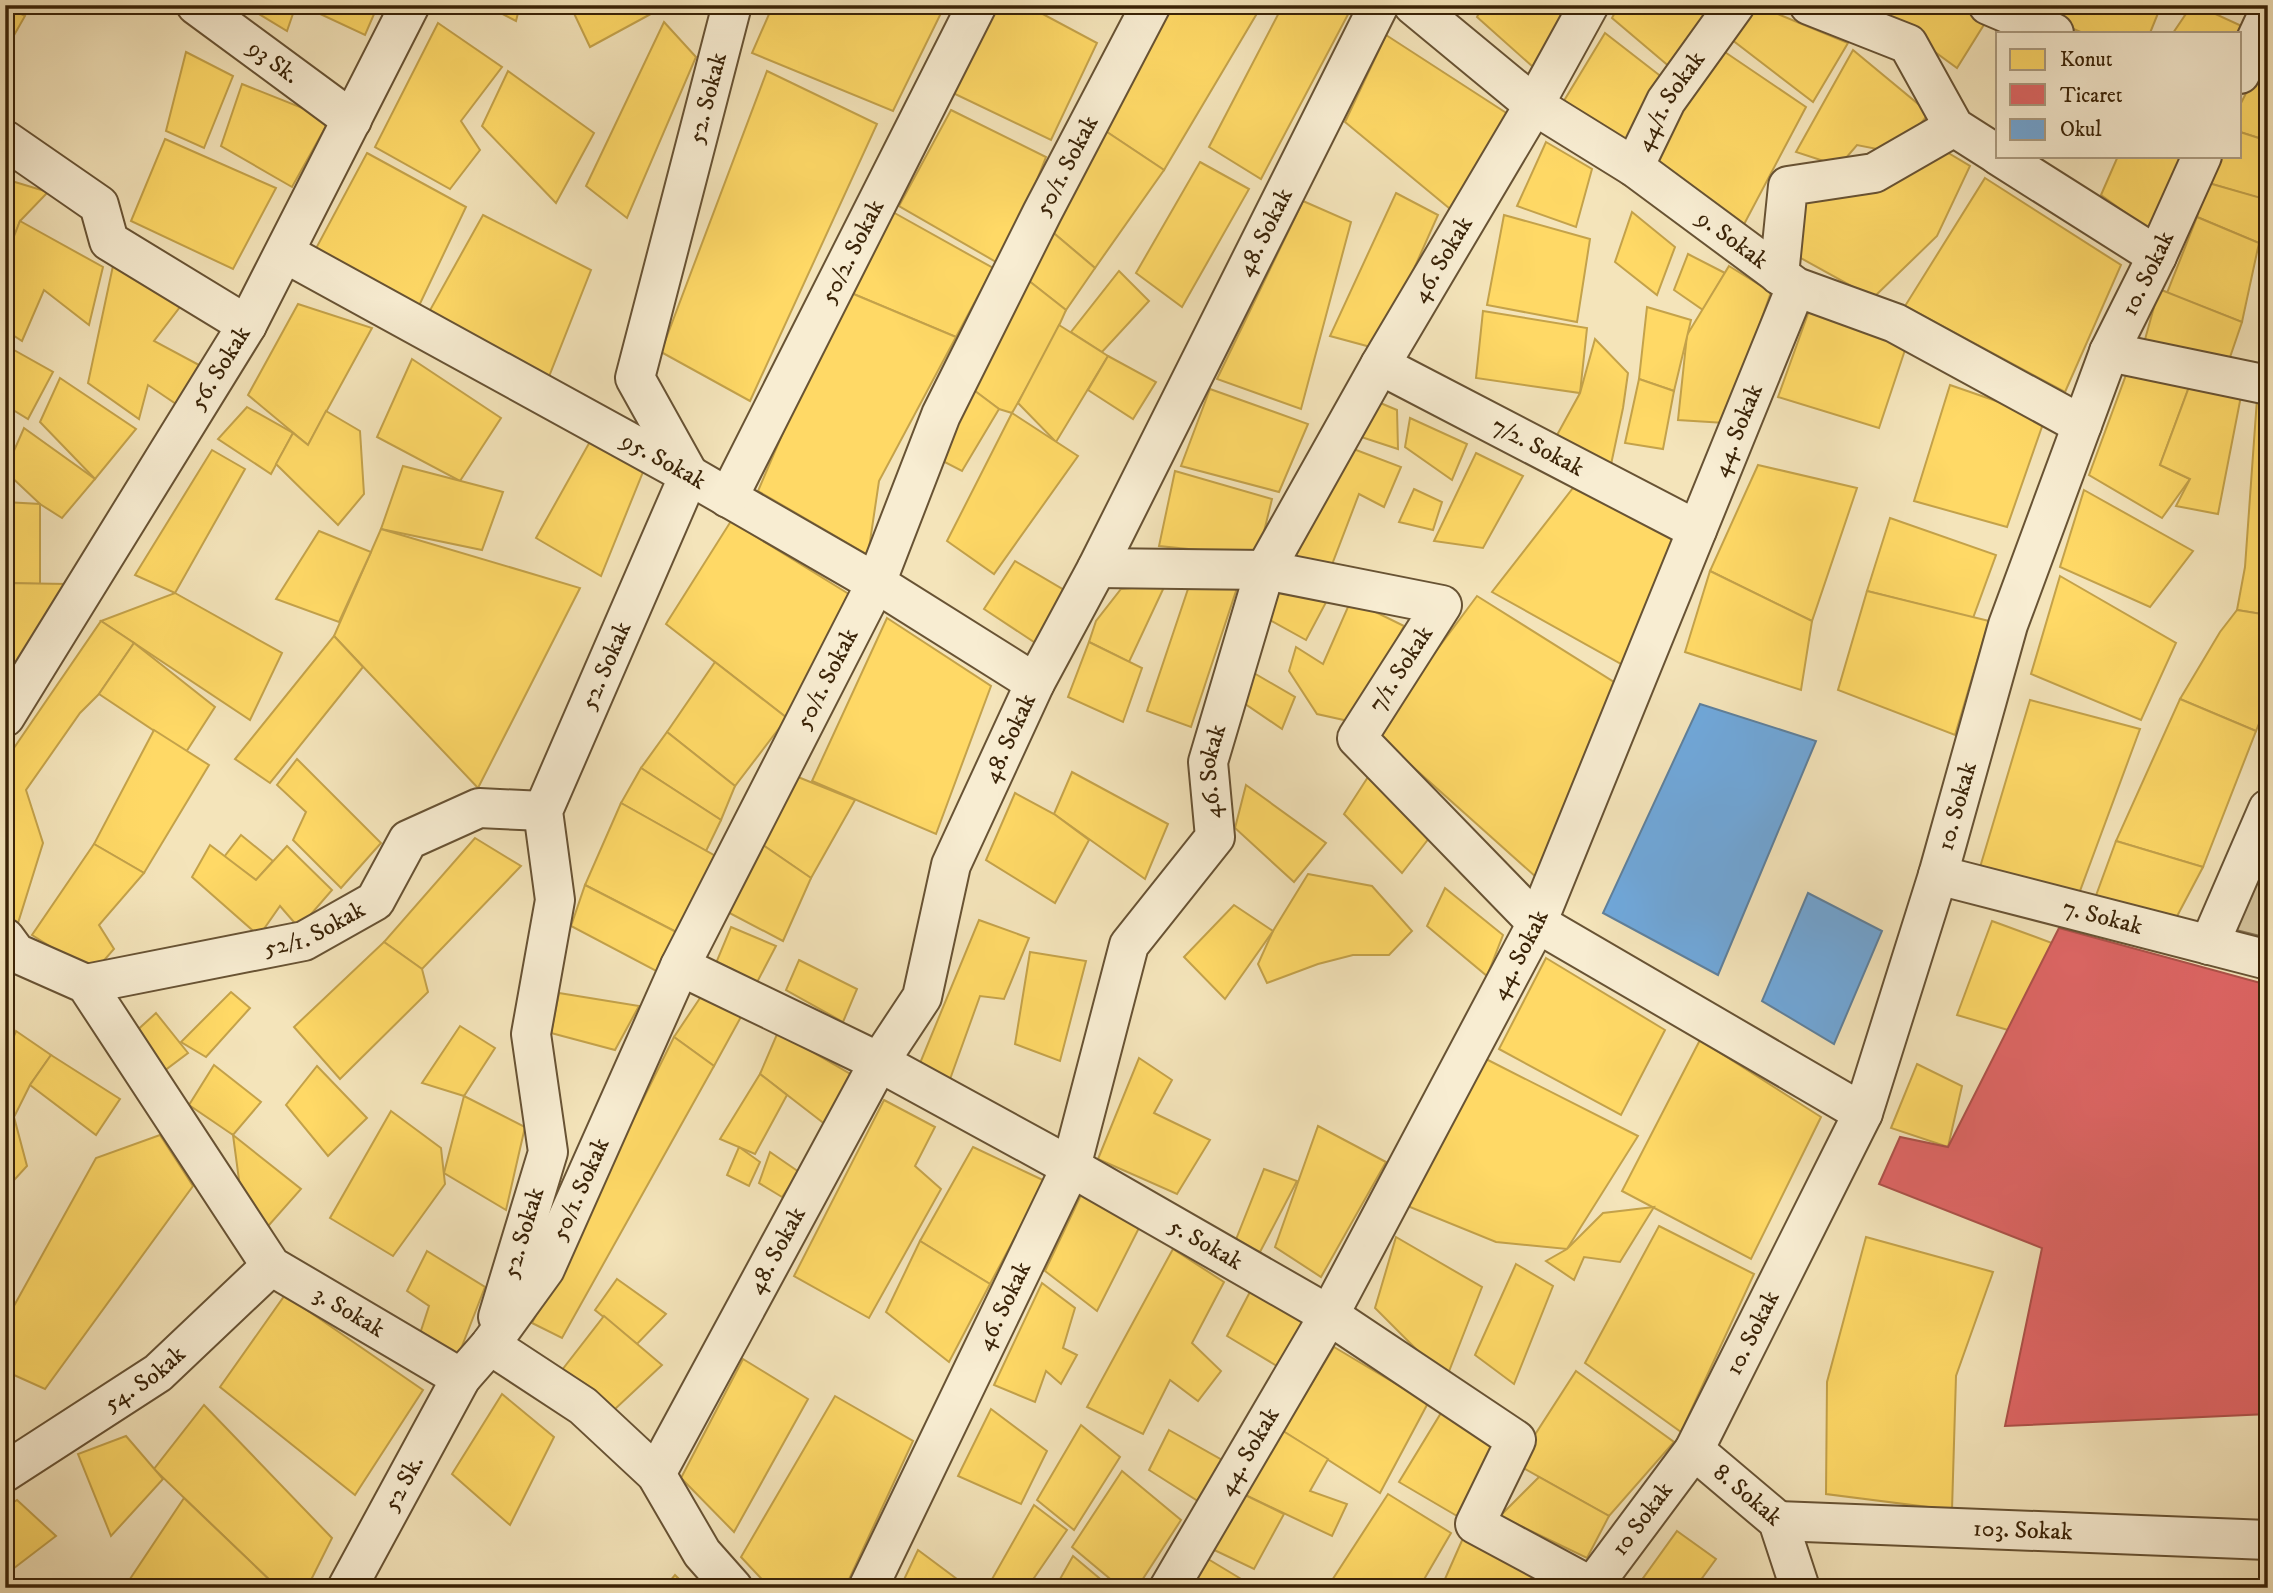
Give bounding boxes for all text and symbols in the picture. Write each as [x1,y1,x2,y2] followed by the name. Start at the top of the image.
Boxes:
[1996,32,2242,158] legend
[241,33,305,91] street label: 93 Sk.
[1629,45,1712,156] street label: 44/1. Sokak
[2060,47,2113,73] text: Konut
[682,49,734,147] street label: 52. Sokak
[2060,83,2123,109] text: Ticaret
[1028,110,1105,221] street label: 50/1. Sokak
[2060,117,2102,143] text: Okul
[1230,183,1300,282] street label: 48. Sokak
[814,195,891,309] street label: 50/2. Sokak
[1690,203,1774,276] street label: 9. Sokak
[1405,211,1480,308] street label: 46. Sokak
[2114,226,2181,321] street label: 10. Sokak
[183,320,258,416] street label: 56. Sokak
[1705,380,1770,481] street label: 44. Sokak
[1487,411,1589,484] street label: 7/2. Sokak
[615,425,711,497] street label: 95. Sokak
[574,617,638,714] street label: 52. Sokak
[1362,620,1440,718] street label: 7/1. Sokak
[789,623,865,734] street label: 50/1. Sokak
[976,689,1043,788] street label: 48. Sokak
[1193,721,1233,820] street label: 46. Sokak
[1931,759,1984,854] street label: 10. Sokak
[2059,893,2146,942] street label: 7. Sokak
[262,895,371,964] street label: 52/1. Sokak
[1484,906,1556,1005] street label: 44. Sokak
[545,1133,617,1245] street label: 50/1. Sokak
[496,1184,551,1282] street label: 52. Sokak
[741,1202,813,1299] street label: 48. Sokak
[1163,1211,1248,1277] street label: 5. Sokak
[970,1257,1038,1356] street label: 46. Sokak
[308,1279,390,1345] street label: 3. Sokak
[1719,1286,1786,1380] street label: 10. Sokak
[98,1339,192,1419] street label: 54. Sokak
[1211,1402,1286,1501] street label: 44. Sokak
[376,1450,431,1517] street label: 52 Sk.
[1707,1458,1788,1533] street label: 8. Sokak
[1605,1476,1680,1562] street label: 10 Sokak
[1972,1514,2073,1547] street label: 103. Sokak

